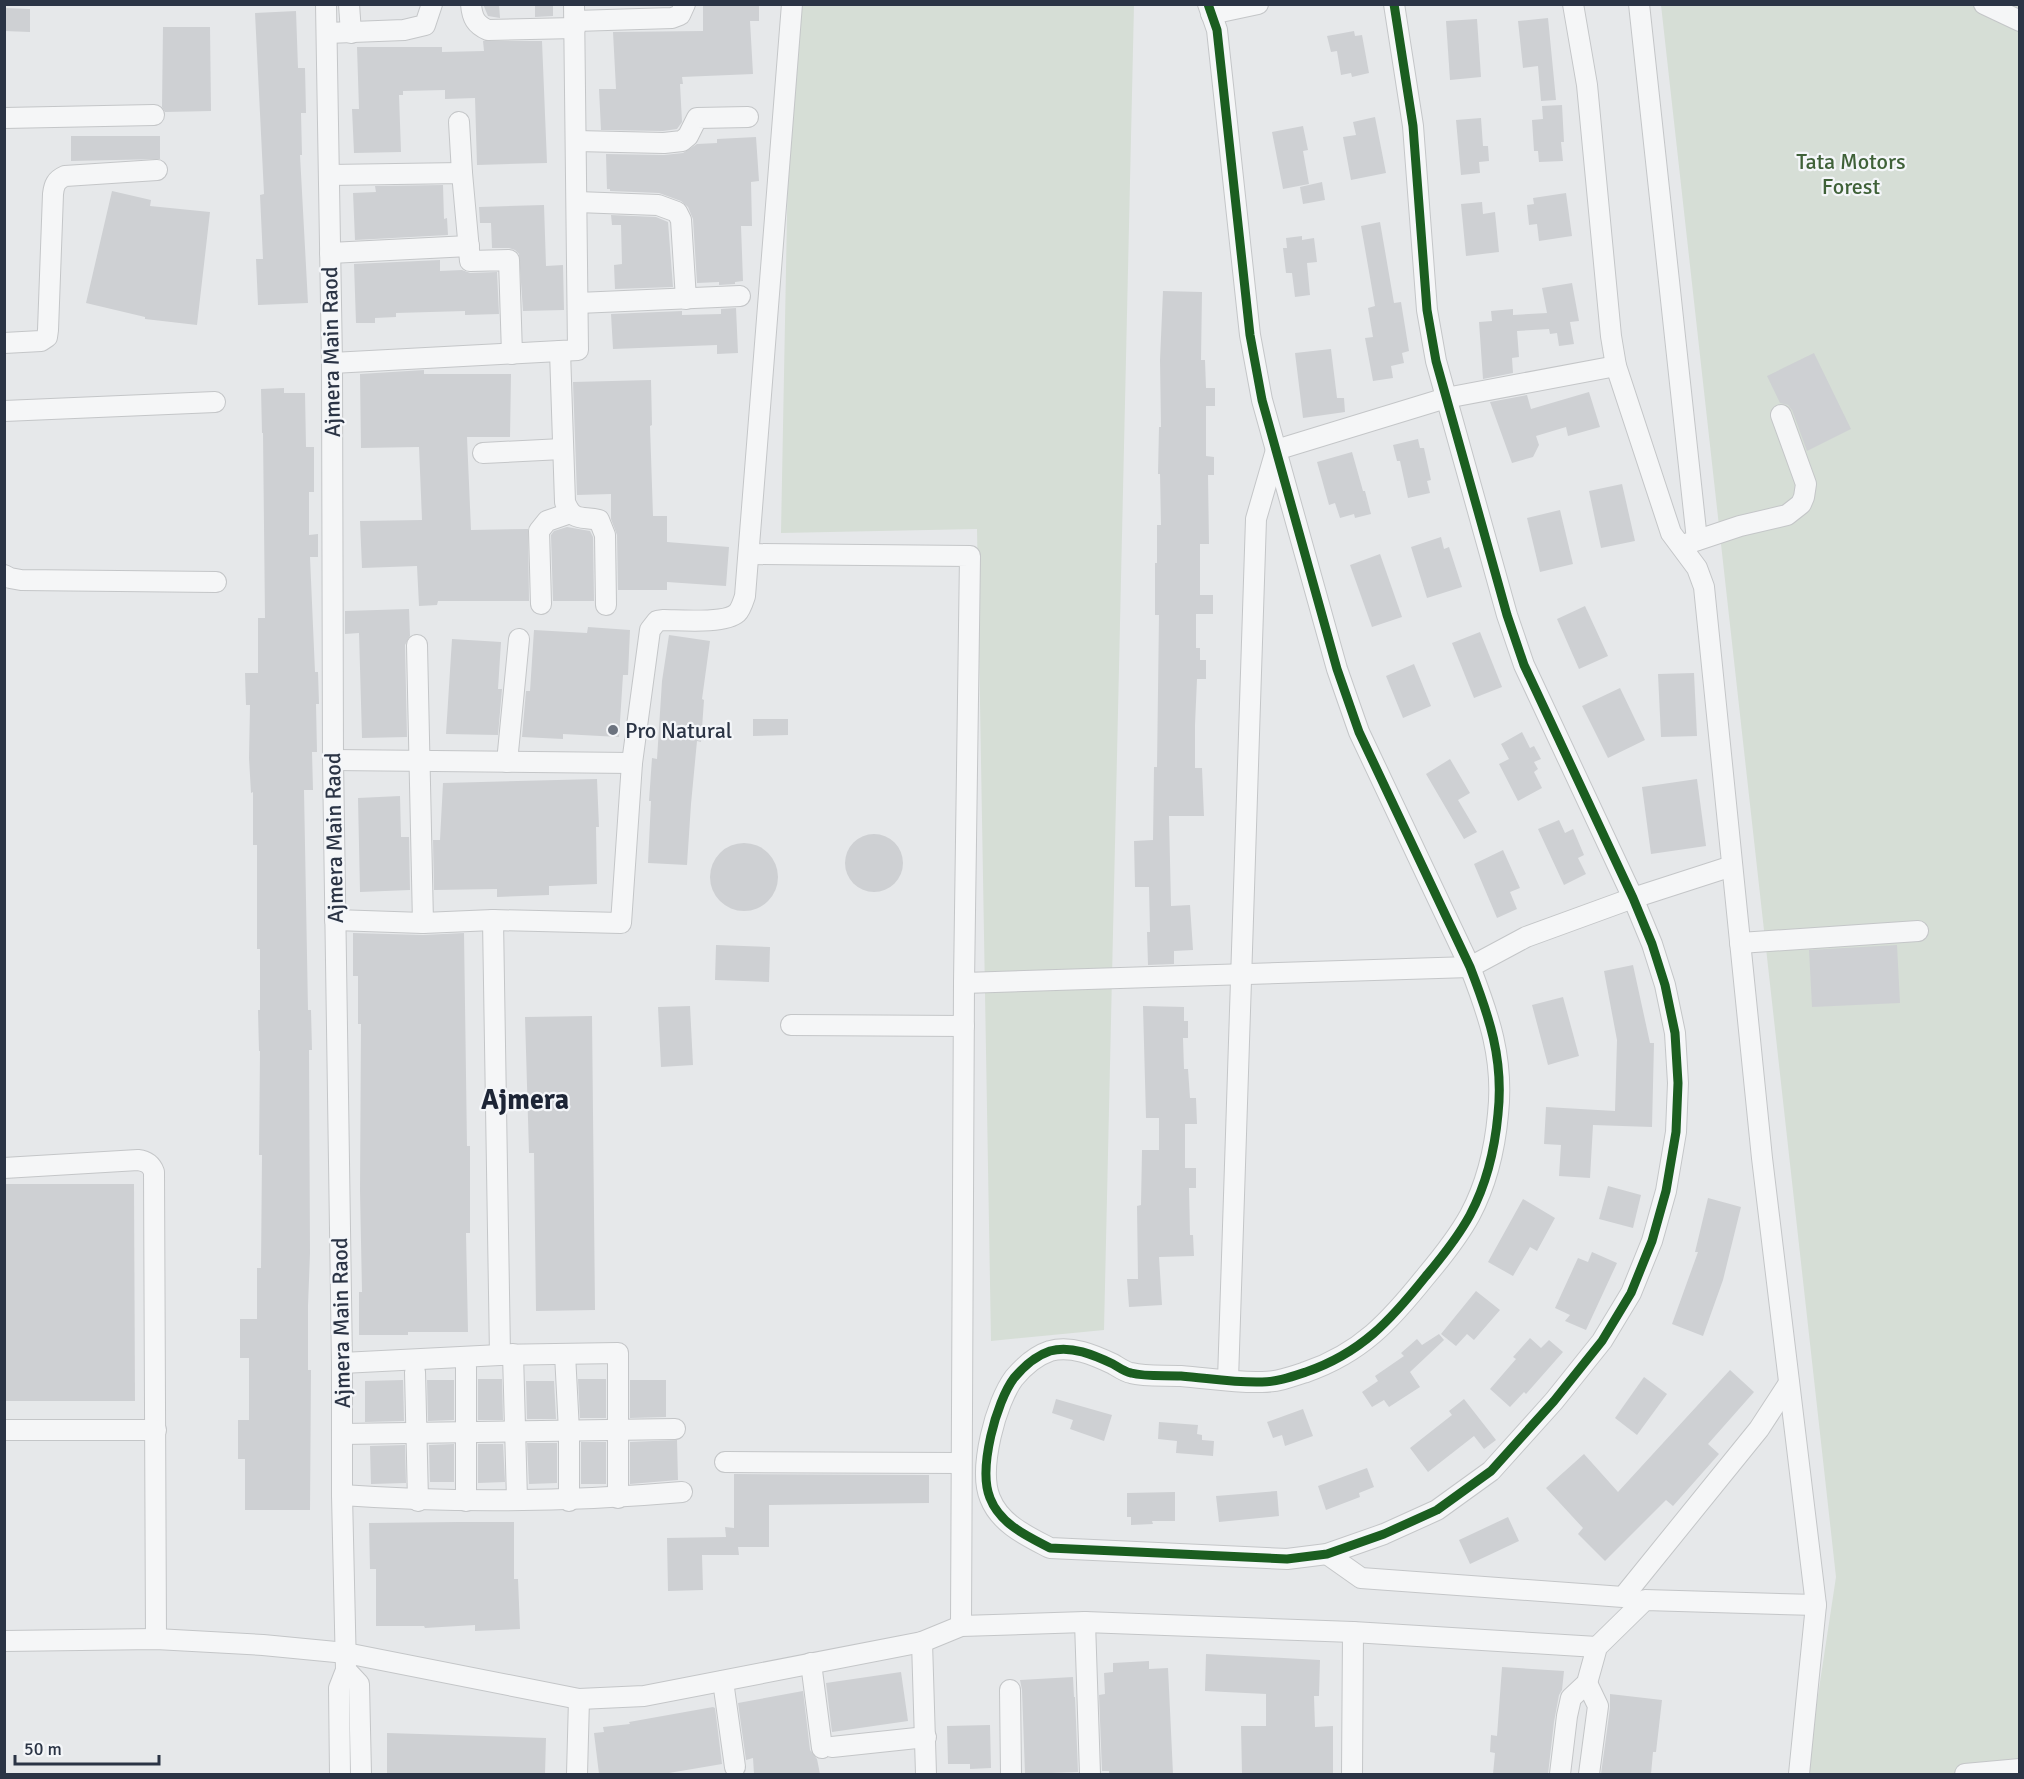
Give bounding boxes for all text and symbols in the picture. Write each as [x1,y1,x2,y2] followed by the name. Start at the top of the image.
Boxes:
[1796,148,1906,200] park label: Tata Motors Forest
[316,266,346,438] street label: Ajmera Main Raod
[625,717,732,744] place label: Pro Natural
[606,723,620,737] marker: Pro Natural
[319,752,349,924] street label: Ajmera Main Raod
[481,1083,569,1117] district label: Ajmera
[326,1237,356,1409] street label: Ajmera Main Raod
[15,1728,159,1766] scale bar
[24,1738,62,1760] text: 50 m

